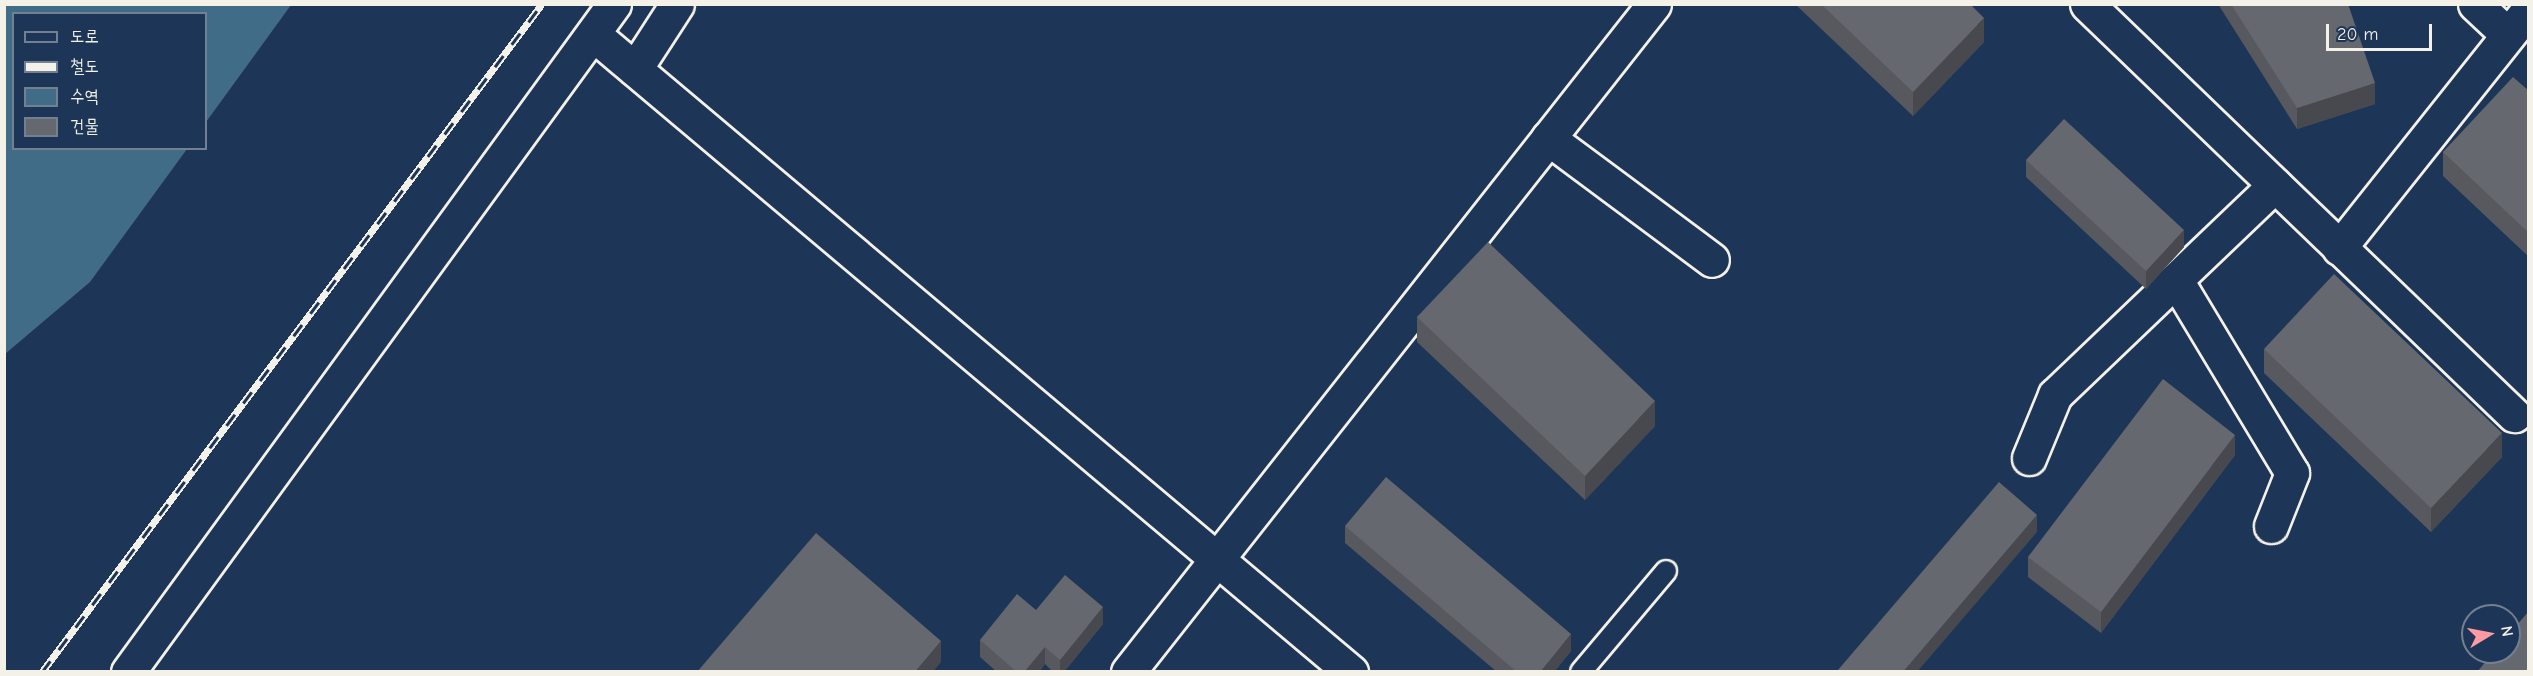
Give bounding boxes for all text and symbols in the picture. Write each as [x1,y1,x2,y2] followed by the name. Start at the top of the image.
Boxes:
[12,12,207,150] legend
[2329,12,2436,50] scale bar
[2337,24,2378,45] text: 20 m
[70,26,99,47] text: 도로
[70,56,99,77] text: 철도
[70,86,99,107] text: 수역
[70,116,99,137] text: 건물
[2461,604,2521,664] north arrow
[2497,625,2517,638] text: N

